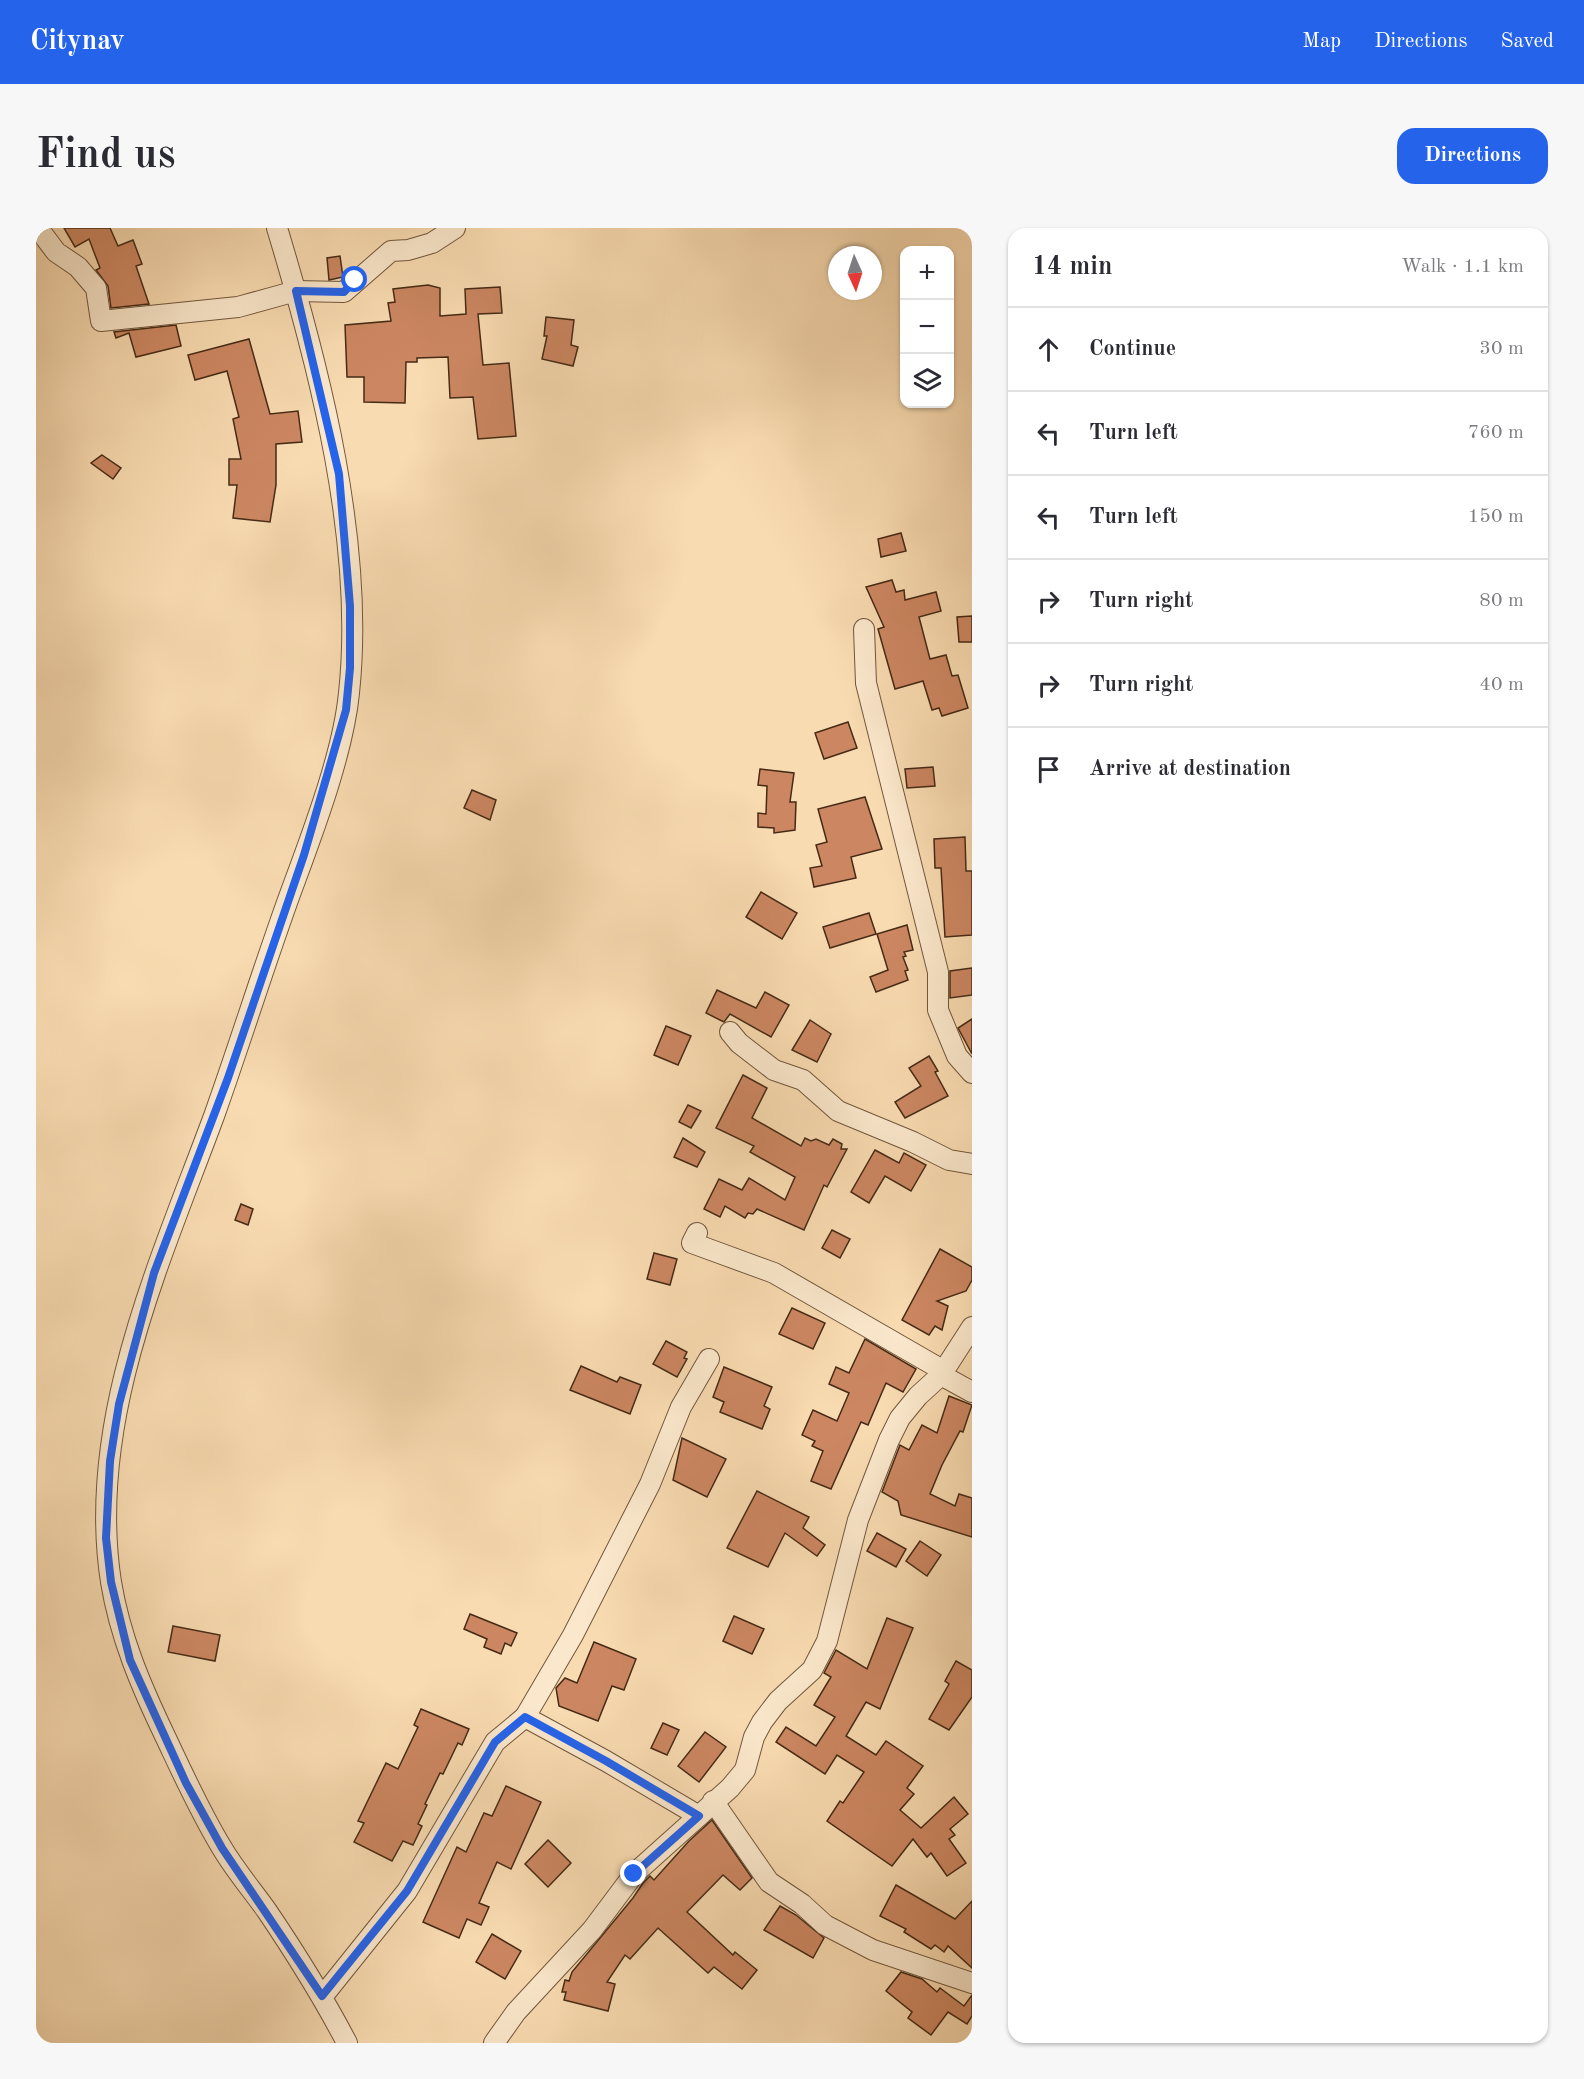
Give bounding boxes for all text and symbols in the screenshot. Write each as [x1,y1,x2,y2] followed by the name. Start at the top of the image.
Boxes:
[30,28,125,56] text: Citynav
[1302,31,1341,52] text: Map
[1374,31,1468,52] text: Directions
[1501,31,1554,52] text: Saved
[1397,128,1548,184] button: Directions
[36,135,175,177] text: Find us
[828,246,882,300] north arrow
[900,246,954,408] map controls
[900,246,954,300] button: +
[1032,254,1112,280] text: 14 min
[1401,257,1524,277] text: Walk · 1.1 km
[341,266,367,292] route start
[900,300,954,354] button: −
[1032,333,1065,366] icon: ahead
[1089,338,1176,360] text: Continue
[1479,339,1524,359] text: 30 m
[900,354,954,408] button: layers
[1032,417,1065,450] icon: left
[1089,422,1178,444] text: Turn left
[1468,423,1524,443] text: 760 m
[1032,501,1065,534] icon: left
[1089,506,1178,528] text: Turn left
[1468,507,1524,527] text: 150 m
[1032,585,1065,618] icon: right
[1089,590,1193,612] text: Turn right
[1479,591,1524,611] text: 80 m
[1032,669,1065,702] icon: right
[1089,674,1193,696] text: Turn right
[1479,675,1524,695] text: 40 m
[1032,753,1065,786] icon: arrive
[1089,758,1291,780] text: Arrive at destination
[620,1860,646,1886] route end

